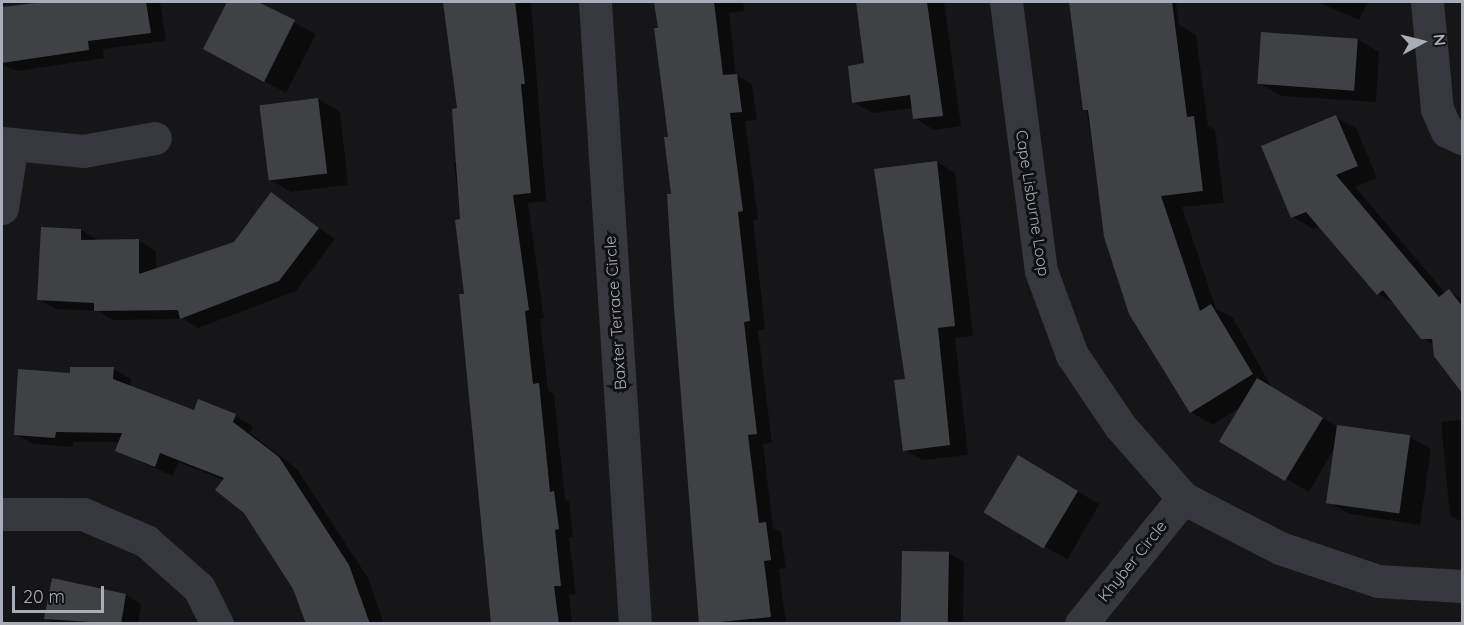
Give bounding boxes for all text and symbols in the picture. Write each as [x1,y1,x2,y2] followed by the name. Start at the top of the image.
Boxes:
[1392,12,1452,72] north arrow
[1429,33,1451,47] text: N
[1012,128,1054,278] street label: Cape Lisburne Loop
[600,235,630,391] street label: Baxter Terrace Circle
[1093,517,1171,605] street label: Khyber Circle
[15,574,106,612] scale bar
[23,585,65,608] text: 20 m

